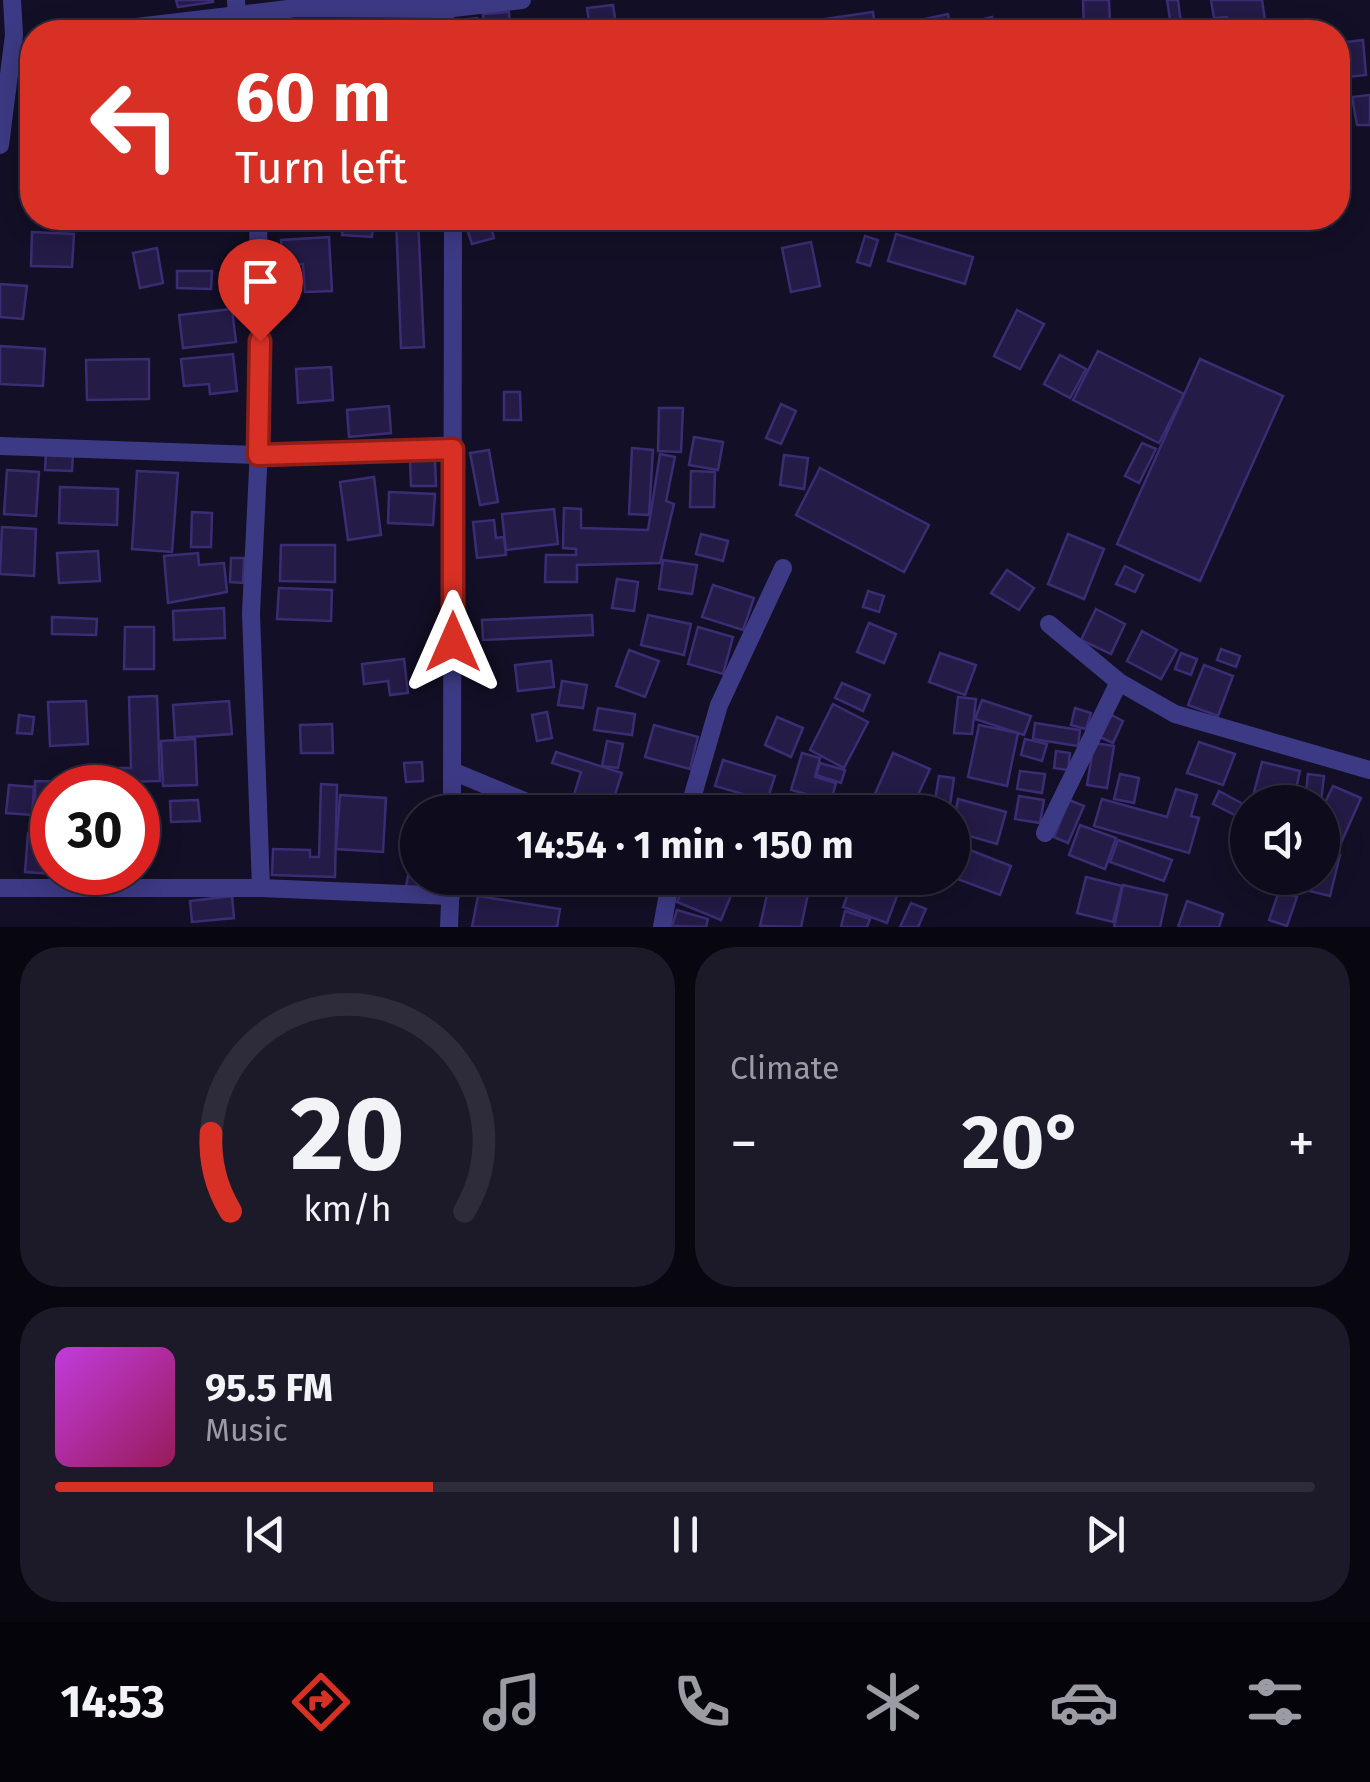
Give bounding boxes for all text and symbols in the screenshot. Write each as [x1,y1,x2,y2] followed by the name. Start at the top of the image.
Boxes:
[235,56,391,140] text: 60 m
[70,60,200,190] icon: left
[235,141,407,195] text: Turn left
[218,239,303,342] pin
[233,254,288,309] icon: arrive
[401,590,505,694] position arrow
[30,765,160,895] speed limit sign: 30
[1230,785,1340,895] map controls
[1230,785,1340,895] button: sound
[516,822,854,868] text: 14:54 · 1 min · 150 m
[730,1049,839,1087] text: Climate
[290,1072,405,1197] text: 20
[962,1098,1083,1188] text: 20°
[730,1111,758,1177] text: −
[1288,1111,1315,1177] text: +
[303,1188,392,1230] text: km/h
[205,1365,333,1411] text: 95.5 FM
[205,1411,288,1449] text: Music
[238,1507,293,1562] icon: previous
[658,1507,713,1562] icon: pause
[1078,1507,1133,1562] icon: next
[286,1667,356,1737] icon: directions
[477,1667,547,1737] icon: music
[667,1667,737,1737] icon: phone
[858,1667,928,1737] icon: climate
[1049,1667,1119,1737] icon: car
[1240,1667,1310,1737] icon: filters
[60,1675,165,1729] text: 14:53

